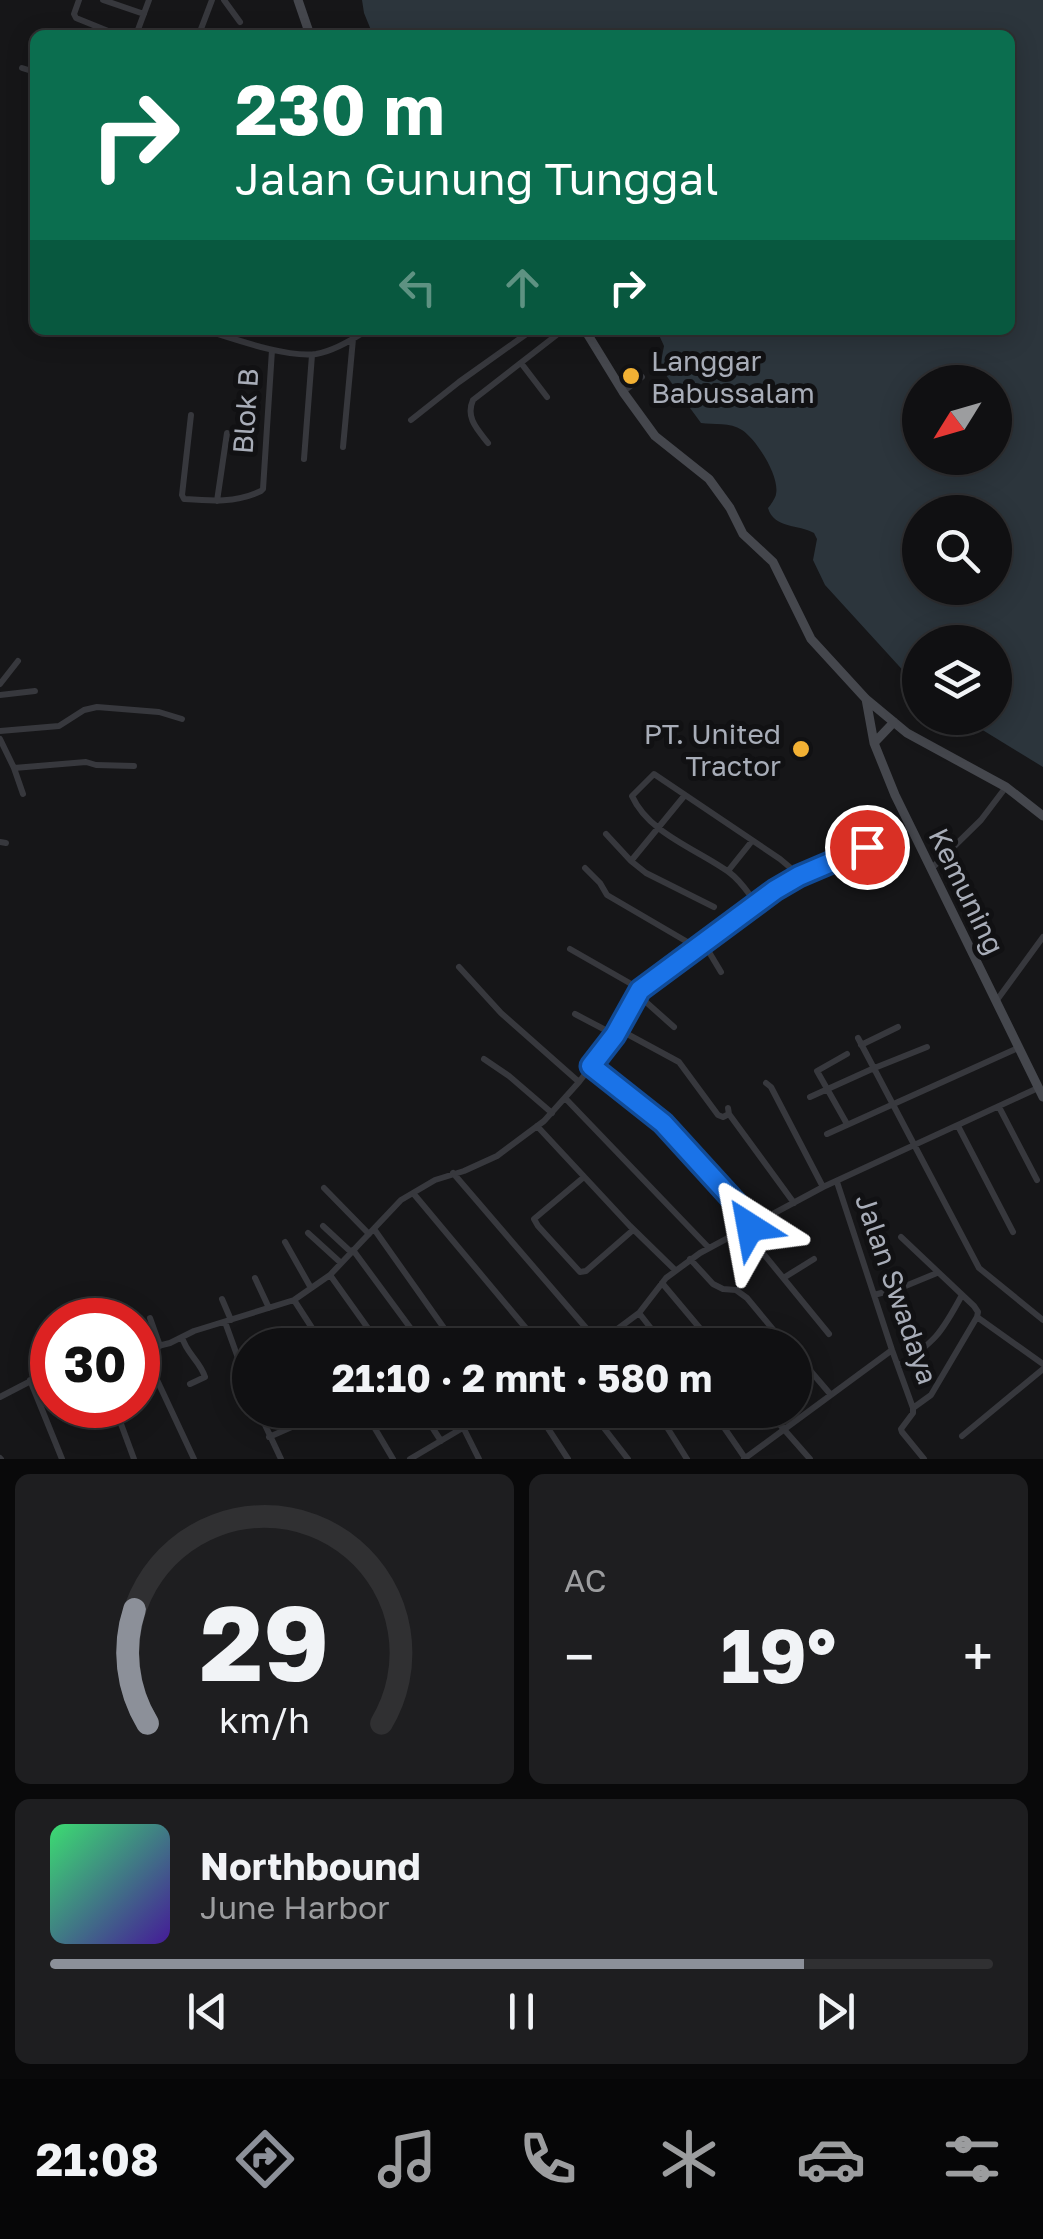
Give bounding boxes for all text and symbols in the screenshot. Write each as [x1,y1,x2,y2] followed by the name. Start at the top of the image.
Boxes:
[235,66,445,150] text: 230 m
[70,70,200,200] icon: right
[235,151,719,205] text: Jalan Gunung Tunggal
[390,260,445,315] icon: left
[495,260,550,315] icon: ahead
[600,260,655,315] icon: right
[651,344,815,409] place label: Langgar Babussalam
[620,365,642,387] marker: Langgar Babussalam
[902,365,1012,475] north arrow
[902,365,1012,735] map controls
[226,367,264,455] street label: Blok B
[902,495,1012,605] button: search
[902,625,1012,735] button: layers
[644,717,781,782] place label: PT. United Tractor
[790,738,812,760] marker: PT. United Tractor
[825,805,910,890] pin
[840,820,895,875] icon: arrive
[922,823,1012,959] street label: Kemuning
[698,1175,802,1279] position arrow
[849,1190,945,1388] street label: Jalan Swadaya
[30,1298,160,1428] speed limit sign: 30
[332,1355,712,1400] text: 21:10 · 2 mnt · 580 m
[564,1561,607,1599] text: AC
[200,1579,329,1704] text: 29
[721,1609,836,1700] text: 19°
[564,1623,594,1689] text: −
[963,1623,993,1689] text: +
[219,1698,310,1741] text: km/h
[200,1843,421,1888] text: Northbound
[200,1888,390,1926] text: June Harbor
[180,1984,235,2039] icon: previous
[494,1984,549,2039] icon: pause
[808,1984,863,2039] icon: next
[230,2124,300,2194] icon: directions
[372,2124,442,2194] icon: music
[513,2124,583,2194] icon: phone
[654,2124,724,2194] icon: climate
[796,2124,866,2194] icon: car
[937,2124,1007,2194] icon: filters
[36,2132,159,2186] text: 21:08

